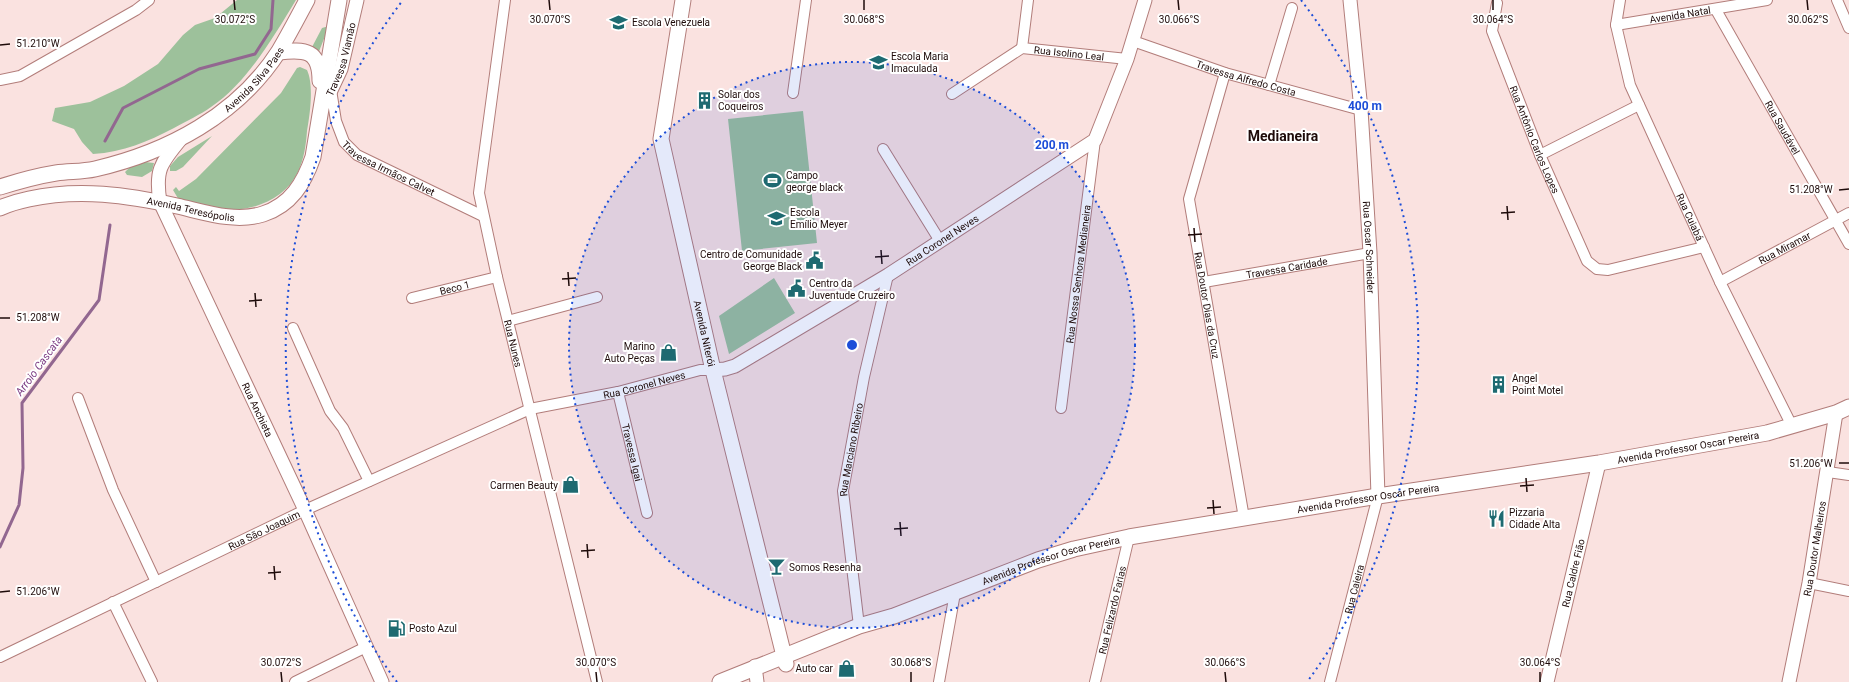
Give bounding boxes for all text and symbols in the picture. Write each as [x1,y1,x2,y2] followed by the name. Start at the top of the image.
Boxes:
[1649,4,1711,25] street label: Avenida Natal
[609,12,629,32] school or university icon: Escola Venezuela
[215,14,255,25] text: 30.072°S
[530,14,570,25] text: 30.070°S
[844,14,884,25] text: 30.068°S
[1159,14,1199,25] text: 30.066°S
[1473,14,1513,25] text: 30.064°S
[1788,14,1828,25] text: 30.062°S
[632,17,710,28] place label: Escola Venezuela
[324,21,357,98] street label: Travessa Viamão
[16,38,60,49] text: 51.210°W
[1033,44,1105,62] street label: Rua Isolino Leal
[222,45,286,114] street label: Avenida Silva Paes
[891,51,949,74] place label: Escola Maria Imaculada
[868,52,888,72] school or university icon: Escola Maria Imaculada
[1195,58,1297,98] street label: Travessa Alfredo Costa
[1508,84,1562,195] street label: Rua Antônio Carlos Lopes
[718,89,763,112] place label: Solar dos Coqueiros
[695,90,715,110] building icon: Solar dos Coqueiros
[1348,99,1382,113] text: 400 m
[1763,99,1802,156] street label: Rua Saudável
[1248,128,1319,144] district label: Medianeira
[340,138,437,197] street label: Travessa Irmãos Calvet
[1035,138,1069,152] text: 200 m
[786,170,844,193] place label: Campo george black
[763,171,783,191] sports icon: Campo george black
[1789,184,1833,195] text: 51.208°W
[1675,192,1706,242] street label: Rua Cuiabá
[146,195,235,223] street label: Avenida Teresópolis
[1361,201,1377,294] street label: Rua Oscar Schneider
[1064,204,1092,344] street label: Rua Nossa Senhora Medianeira
[790,207,848,230] place label: Escola Emílio Meyer
[767,208,787,228] school or university icon: Escola Emílio Meyer
[904,212,980,267] street label: Rua Coronel Neves
[1757,229,1813,266] street label: Rua Miramar
[700,249,803,272] place label: Centro de Comunidade George Black
[805,250,825,270] public building icon: Centro de Comunidade George Black
[1193,251,1222,360] street label: Rua Doutor Dias da Cruz
[1245,255,1328,280] street label: Travessa Caridade
[439,278,471,296] street label: Beco 1
[809,278,895,301] place label: Centro da Juventude Cruzeiro
[786,279,806,299] public building icon: Centro da Juventude Cruzeiro
[692,299,718,368] street label: Avenida Niterói
[16,312,60,323] text: 51.208°W
[502,319,525,368] street label: Rua Nunes
[12,334,65,399] water label: Arroio Cascata
[845,338,859,352] centre of rings
[604,341,655,364] place label: Marino Auto Peças
[658,342,678,362] shop icon: Marino Auto Peças
[602,369,686,400] street label: Rua Coronel Neves
[1512,373,1563,396] place label: Angel Point Motel
[1489,374,1509,394] building icon: Angel Point Motel
[240,381,275,439] street label: Rua Anchieta
[837,402,865,497] street label: Rua Marciano Ribeiro
[620,422,645,482] street label: Travessa Igai
[1616,429,1760,465] street label: Avenida Professor Oscar Pereira
[1789,458,1833,469] text: 51.206°W
[561,475,581,495] shop icon: Carmen Beauty
[490,480,558,491] place label: Carmen Beauty
[1296,481,1440,515] street label: Avenida Professor Oscar Pereira
[1801,500,1827,597] street label: Rua Doutor Malheiros
[1509,507,1560,530] place label: Pizzaria Cidade Alta
[226,508,302,552] street label: Rua São Joaquim
[1486,508,1506,528] restaurant icon: Pizzaria Cidade Alta
[980,534,1121,587] street label: Avenida Professor Oscar Pereira
[1559,537,1586,608] street label: Rua Caldre Fião
[766,557,786,577] bar icon: Somos Resenha
[789,562,861,573] place label: Somos Resenha
[1342,563,1366,615] street label: Rua Caieira
[1096,565,1128,655] street label: Rua Felizardo Farias
[16,586,60,597] text: 51.206°W
[386,618,406,638] fuel station icon: Posto Azul
[409,623,457,634] place label: Posto Azul
[261,657,301,668] text: 30.072°S
[576,657,616,668] text: 30.070°S
[891,657,931,668] text: 30.068°S
[1205,657,1245,668] text: 30.066°S
[1520,657,1560,668] text: 30.064°S
[836,658,856,678] shop icon: Auto car
[796,663,834,674] place label: Auto car

